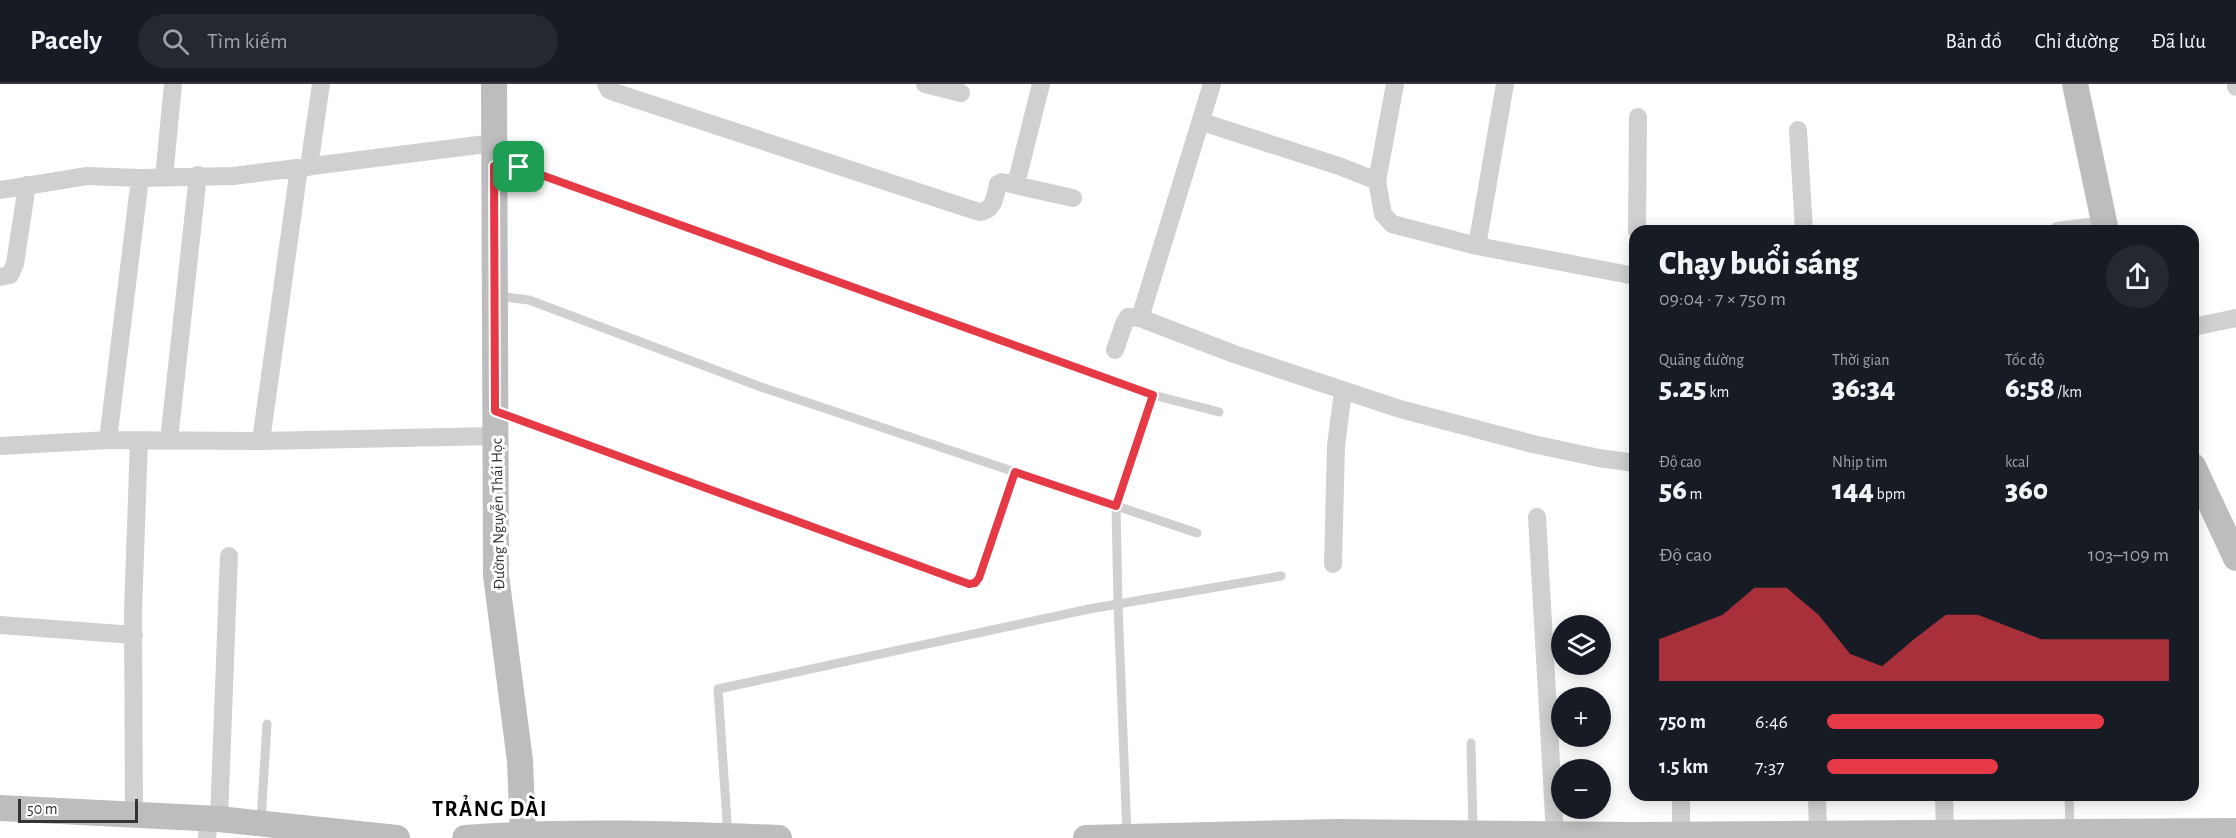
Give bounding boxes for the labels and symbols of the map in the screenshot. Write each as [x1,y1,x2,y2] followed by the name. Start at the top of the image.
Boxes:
[493,141,544,192] pin
[487,438,508,590] street label: Đường Nguyễn Thái Học
[432,794,548,820] district label: TRẢNG DÀI
[18,796,138,824] scale bar

